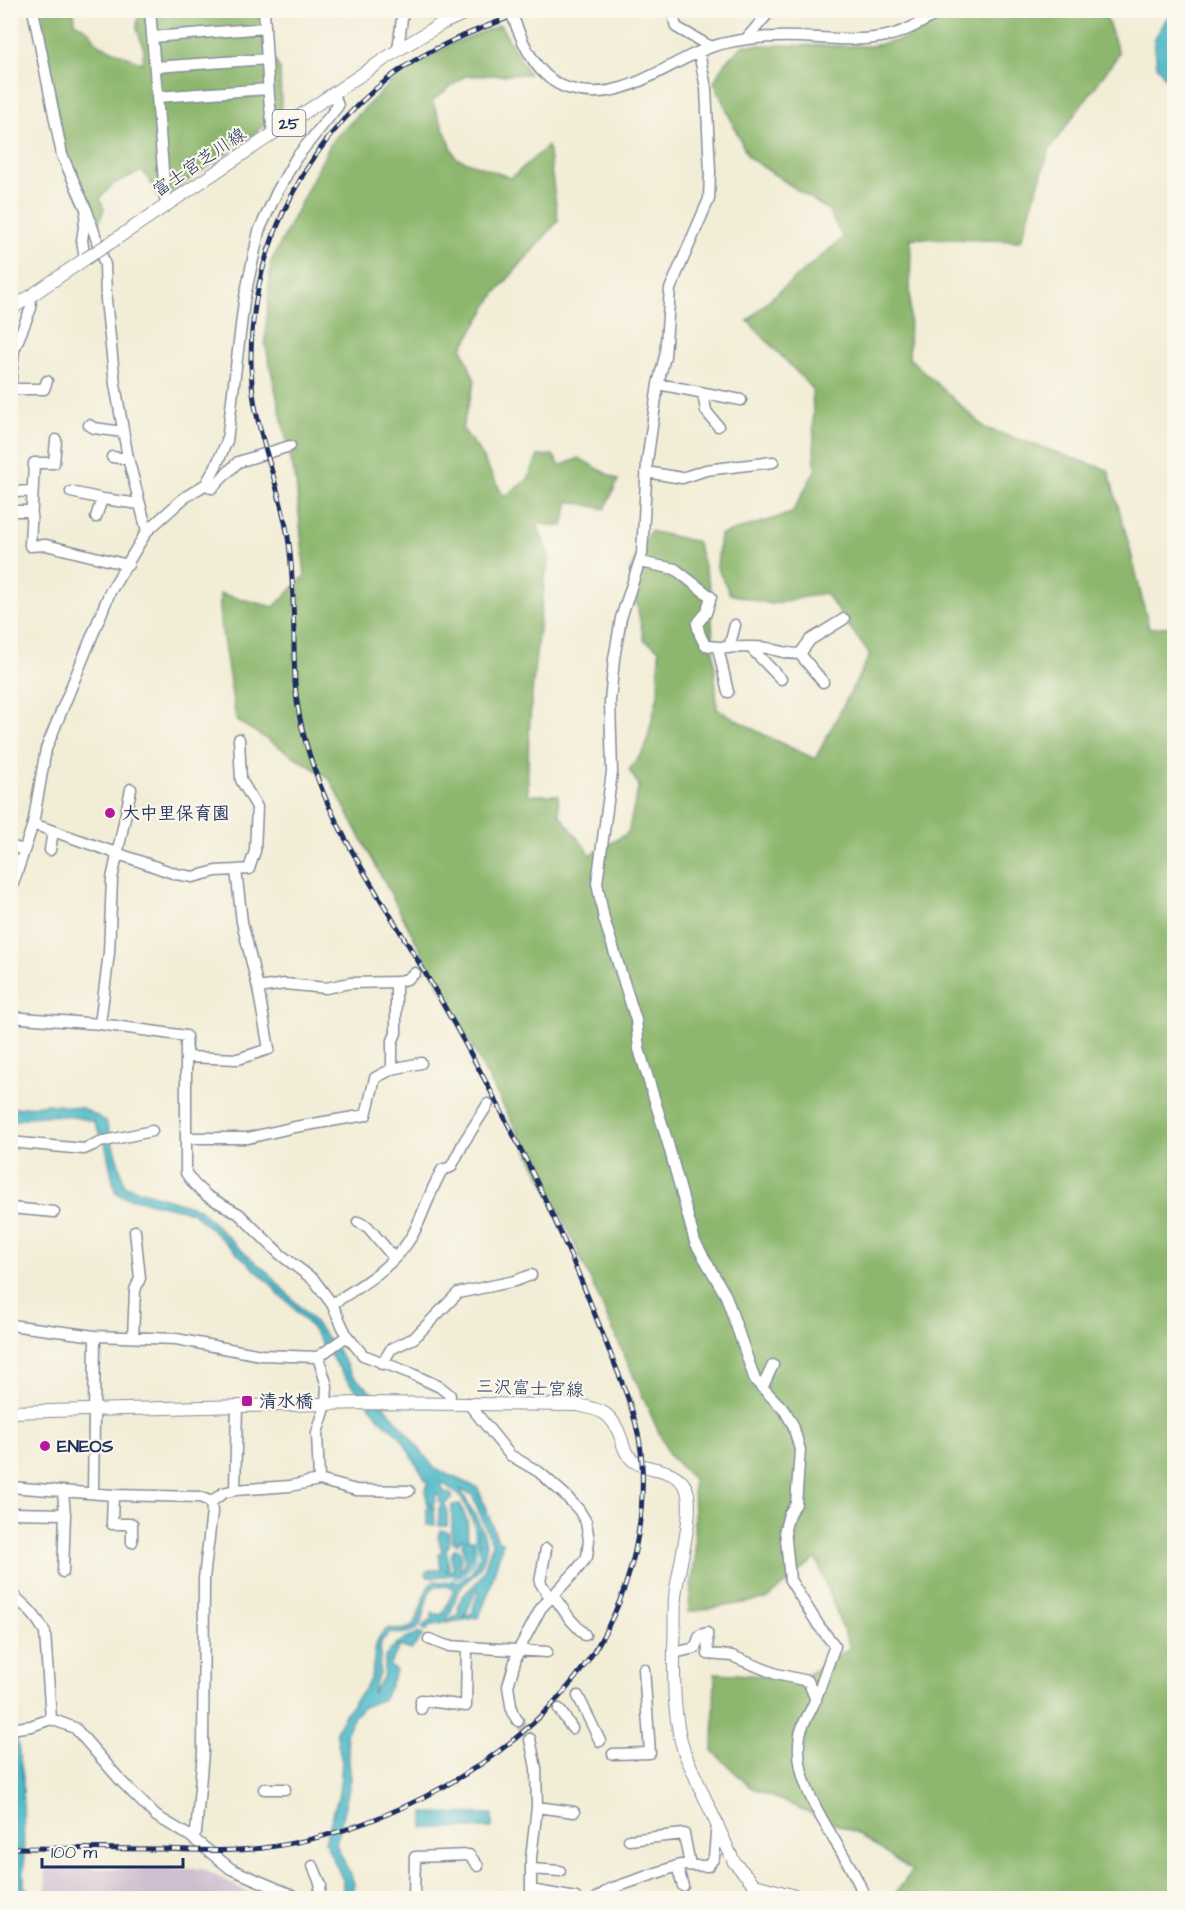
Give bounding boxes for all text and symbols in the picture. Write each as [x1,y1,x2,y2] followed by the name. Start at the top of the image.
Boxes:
[272,110,306,136] road number: 25
[148,122,251,203] street label: 富士宮芝川線
[122,801,230,826] place label: 大中里保育園
[103,806,117,820] marker: 大中里保育園
[476,1374,584,1403] street label: 三沢富士宮線
[259,1389,313,1414] place label: 清水橋
[240,1394,254,1408] marker: 清水橋
[57,1434,114,1459] place label: ENEOS
[38,1439,52,1453] marker: ENEOS
[42,1831,183,1869] scale bar
[51,1840,97,1865] text: 100 m

